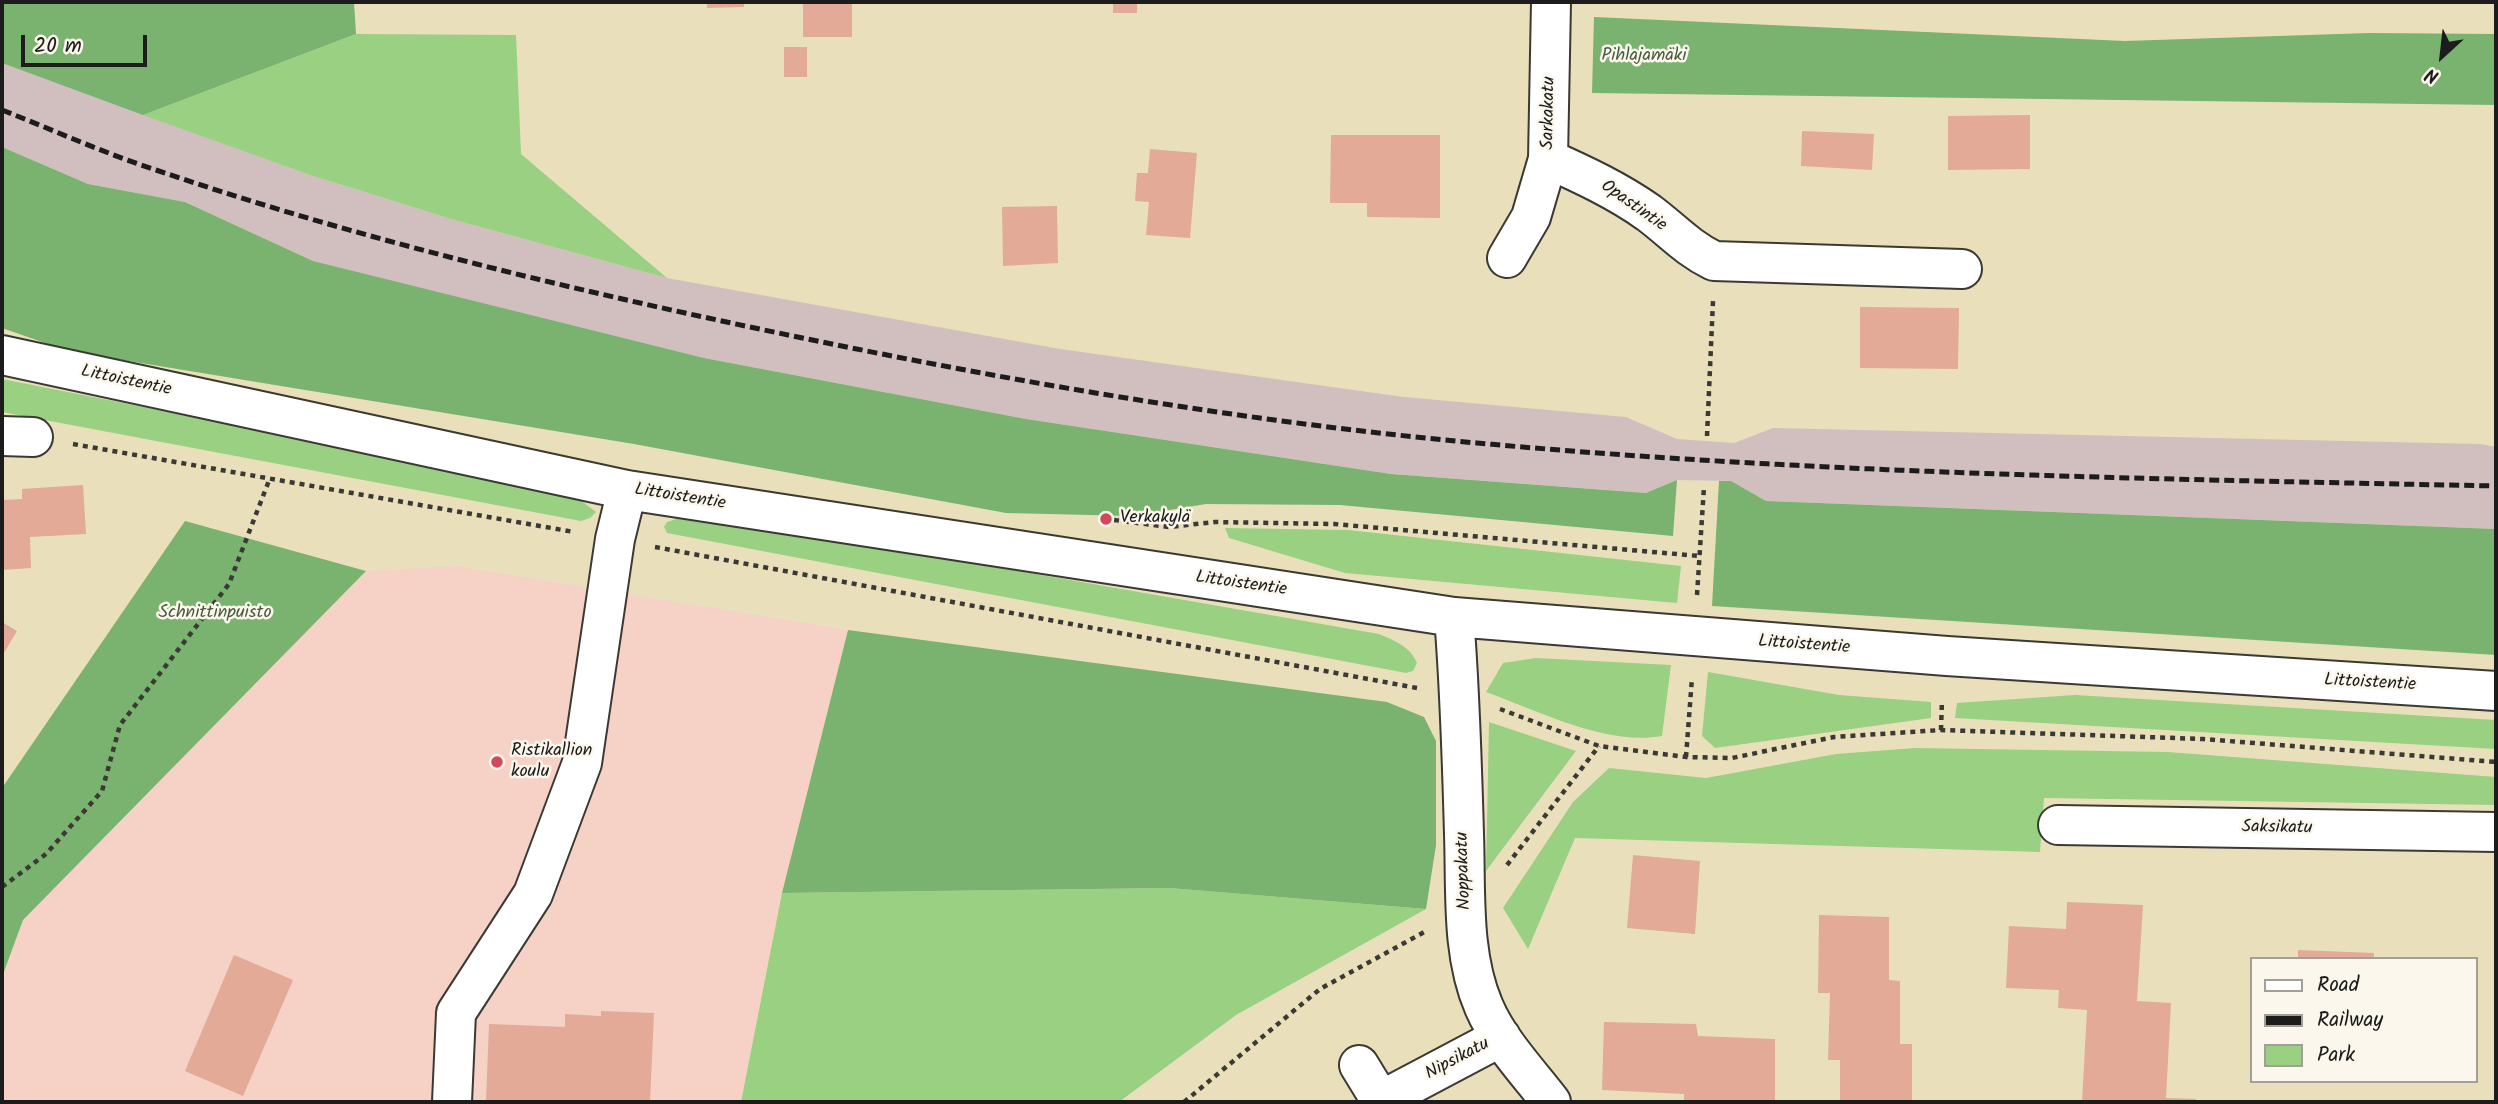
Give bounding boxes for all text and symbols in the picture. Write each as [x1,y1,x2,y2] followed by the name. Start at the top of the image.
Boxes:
[24,21,150,65] scale bar
[2407,21,2477,91] north arrow
[34,30,82,63] text: 20 m
[1601,46,1687,68] park label: Pihlajamäki
[2420,59,2445,91] text: N
[1539,76,1561,150] street label: Sarkakatu
[1596,176,1670,238] street label: Opastintie
[79,362,173,402] street label: Littoistentie
[633,480,727,516] street label: Littoistentie
[1120,508,1190,530] place label: Verkakylä
[1098,511,1114,527] marker: Verkakylä
[1194,568,1288,602] street label: Littoistentie
[158,603,272,625] park label: Schnittinpuisto
[1757,632,1851,660] street label: Littoistentie
[2323,671,2417,697] street label: Littoistentie
[511,741,592,784] place label: Ristikallion koulu
[489,754,505,770] marker: Ristikallion koulu
[2241,818,2313,840] street label: Saksikatu
[1453,831,1477,911] street label: Noppakatu
[2250,957,2477,1083] legend
[2317,969,2359,1002] text: Road
[2317,1004,2383,1037] text: Railway
[1422,1034,1494,1086] street label: Nipsikatu
[2317,1039,2355,1072] text: Park

